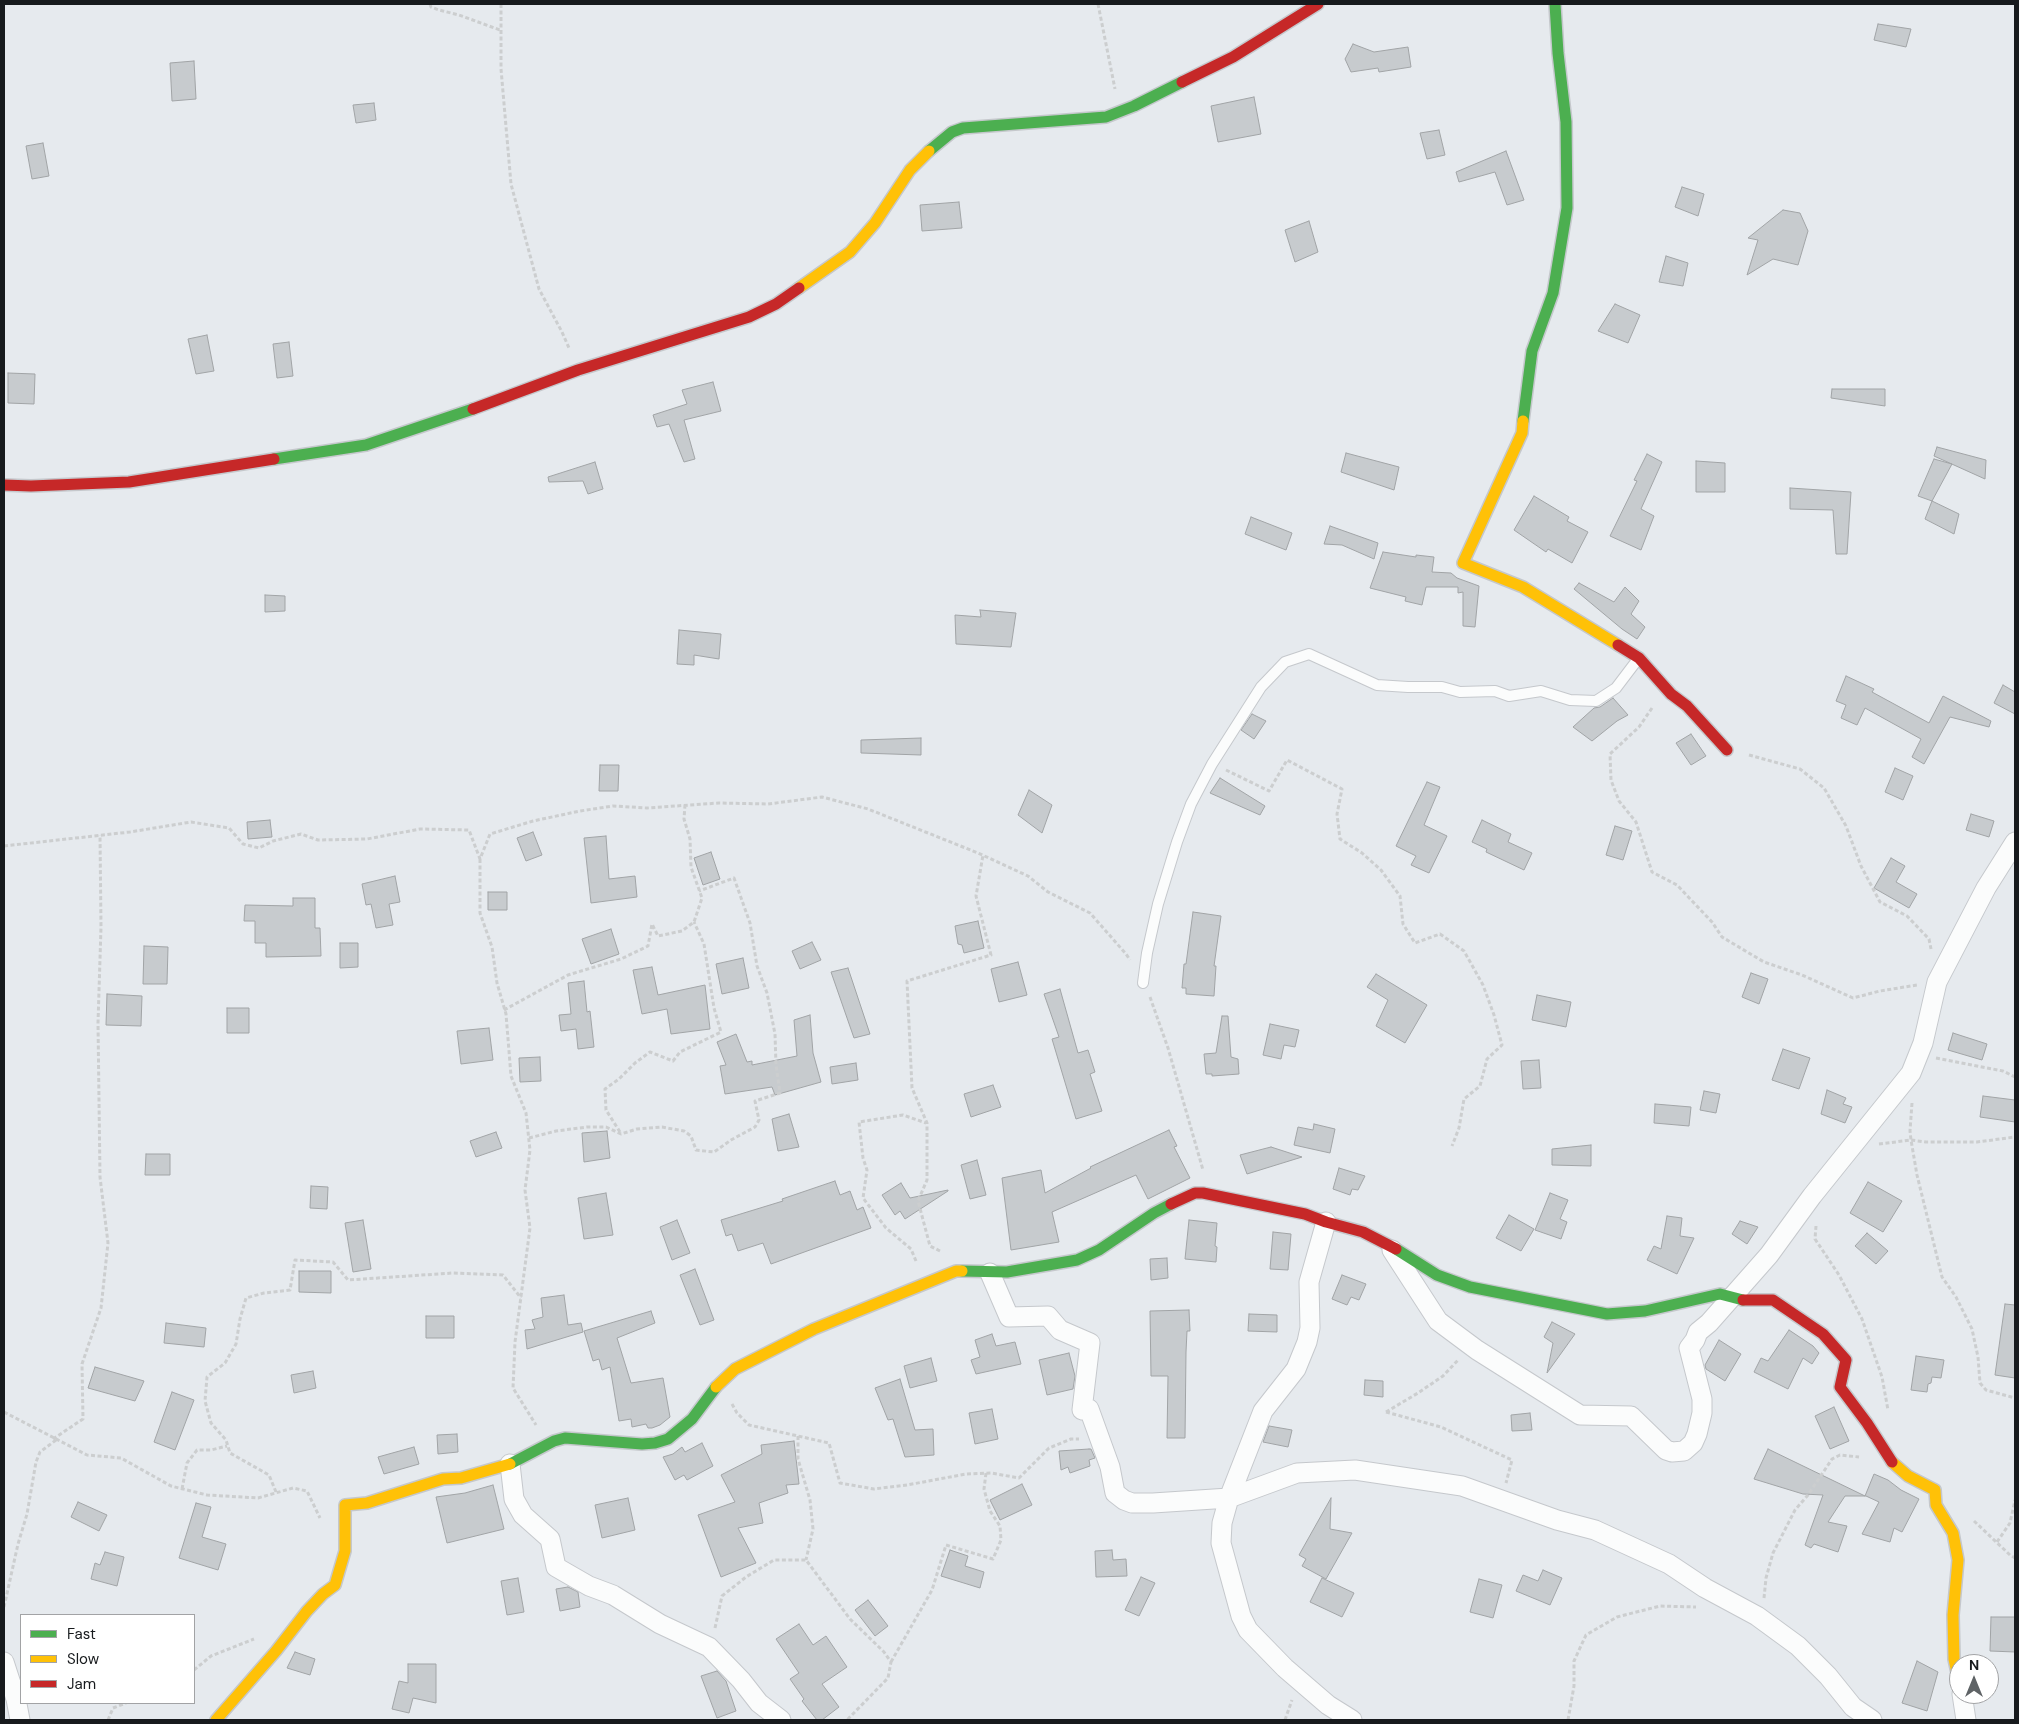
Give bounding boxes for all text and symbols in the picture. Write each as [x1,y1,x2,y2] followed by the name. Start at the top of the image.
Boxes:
[20,1614,195,1704] legend
[67,1624,96,1644] text: Fast
[67,1649,99,1669] text: Slow
[1949,1654,1999,1704] north arrow
[1969,1656,1979,1674] text: N
[67,1674,96,1694] text: Jam

